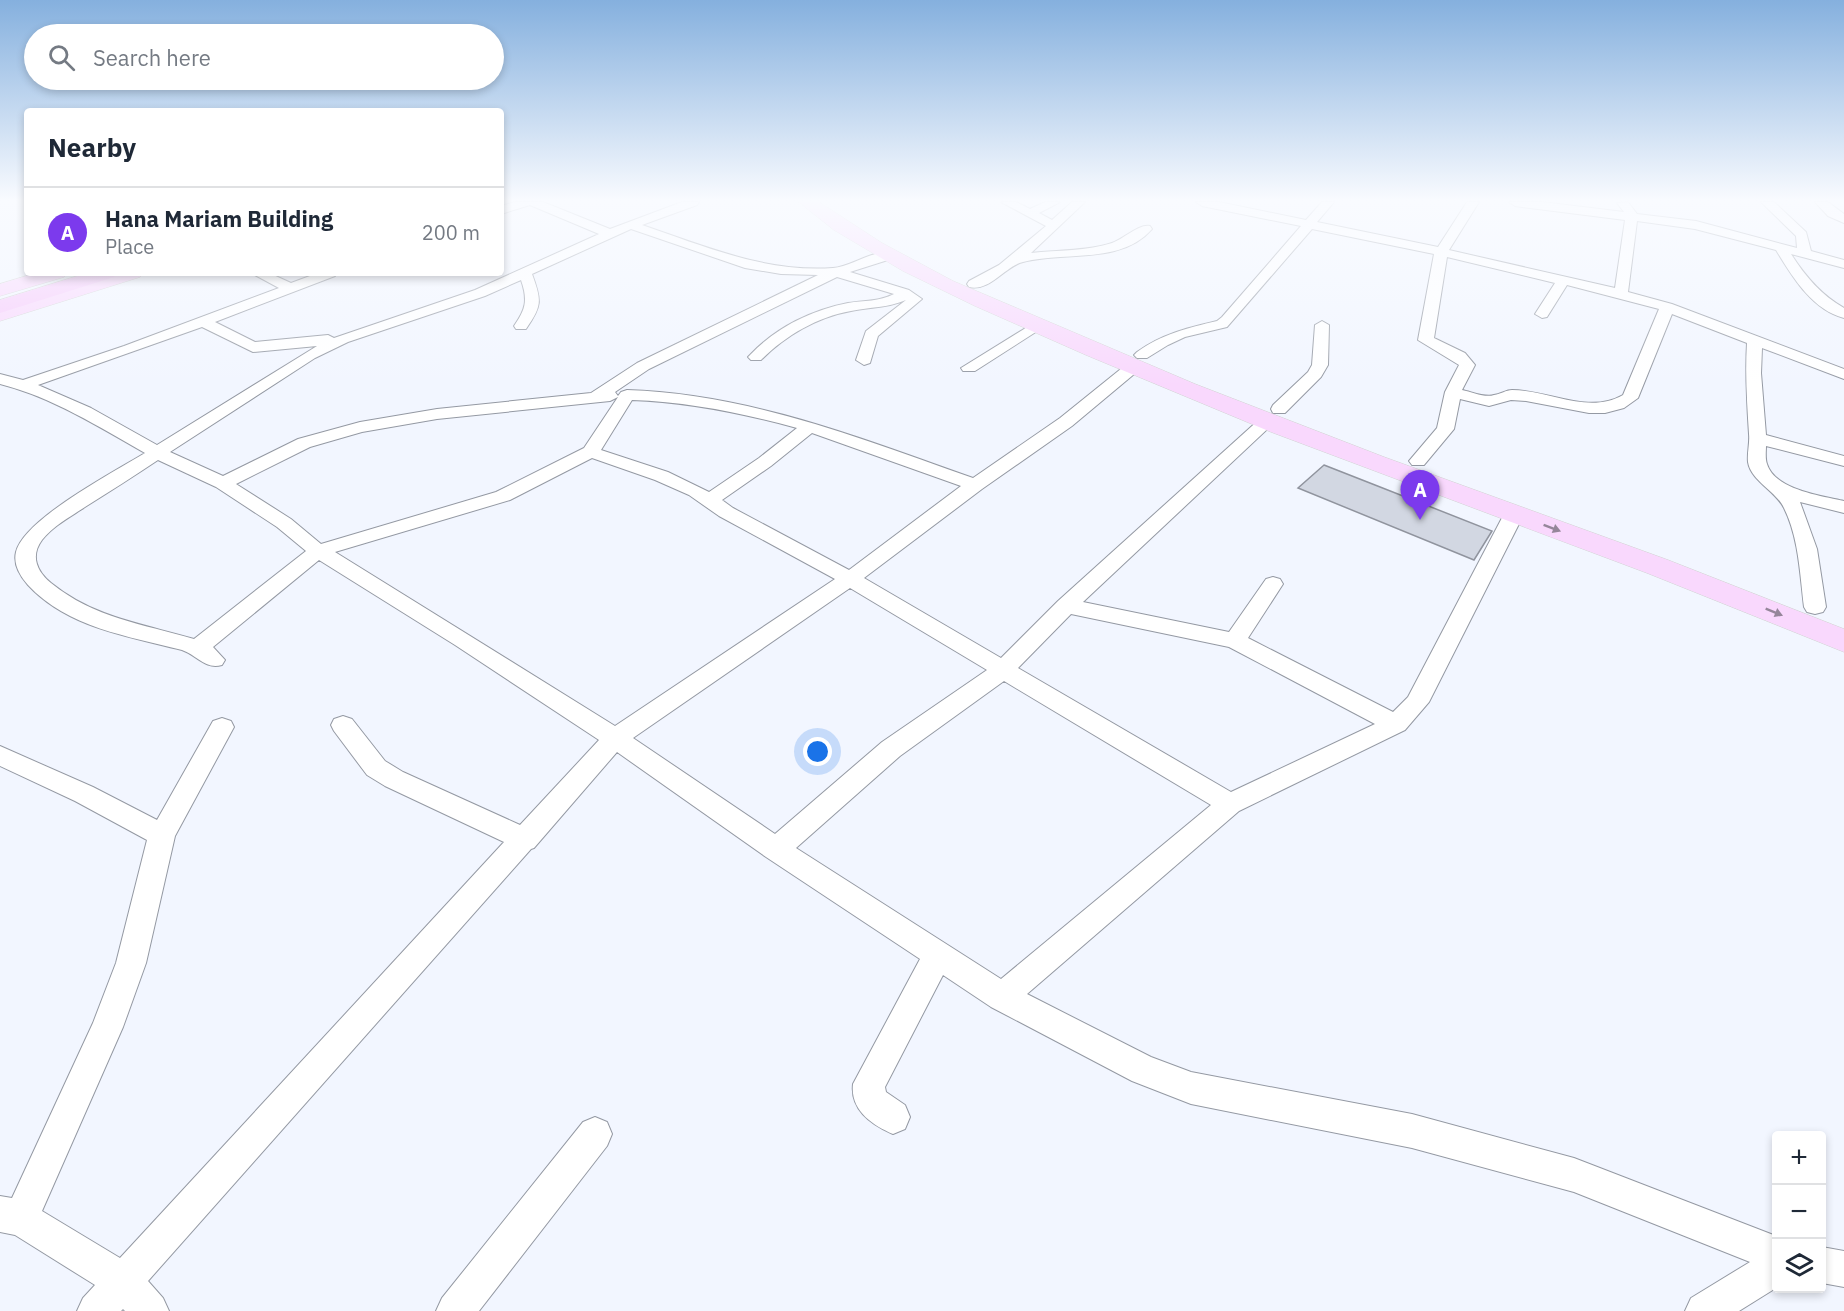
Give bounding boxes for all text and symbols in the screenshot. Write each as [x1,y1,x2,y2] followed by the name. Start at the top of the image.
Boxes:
[24,24,504,90] search box
[45,41,78,74] icon: search
[93,43,211,72] text: Search here
[48,130,136,164] text: Nearby
[105,204,333,233] text: Hana Mariam Building
[61,219,74,246] text: A
[422,219,480,246] text: 200 m
[105,233,154,260] text: Place
[1400,470,1440,520] pin: A
[1543,524,1561,533] one-way arrow
[1765,607,1783,617] one-way arrow
[803,737,832,766] your location
[1772,1131,1826,1293] map controls
[1772,1131,1826,1185] button: +
[1772,1185,1826,1239] button: −
[1772,1239,1826,1293] button: layers

